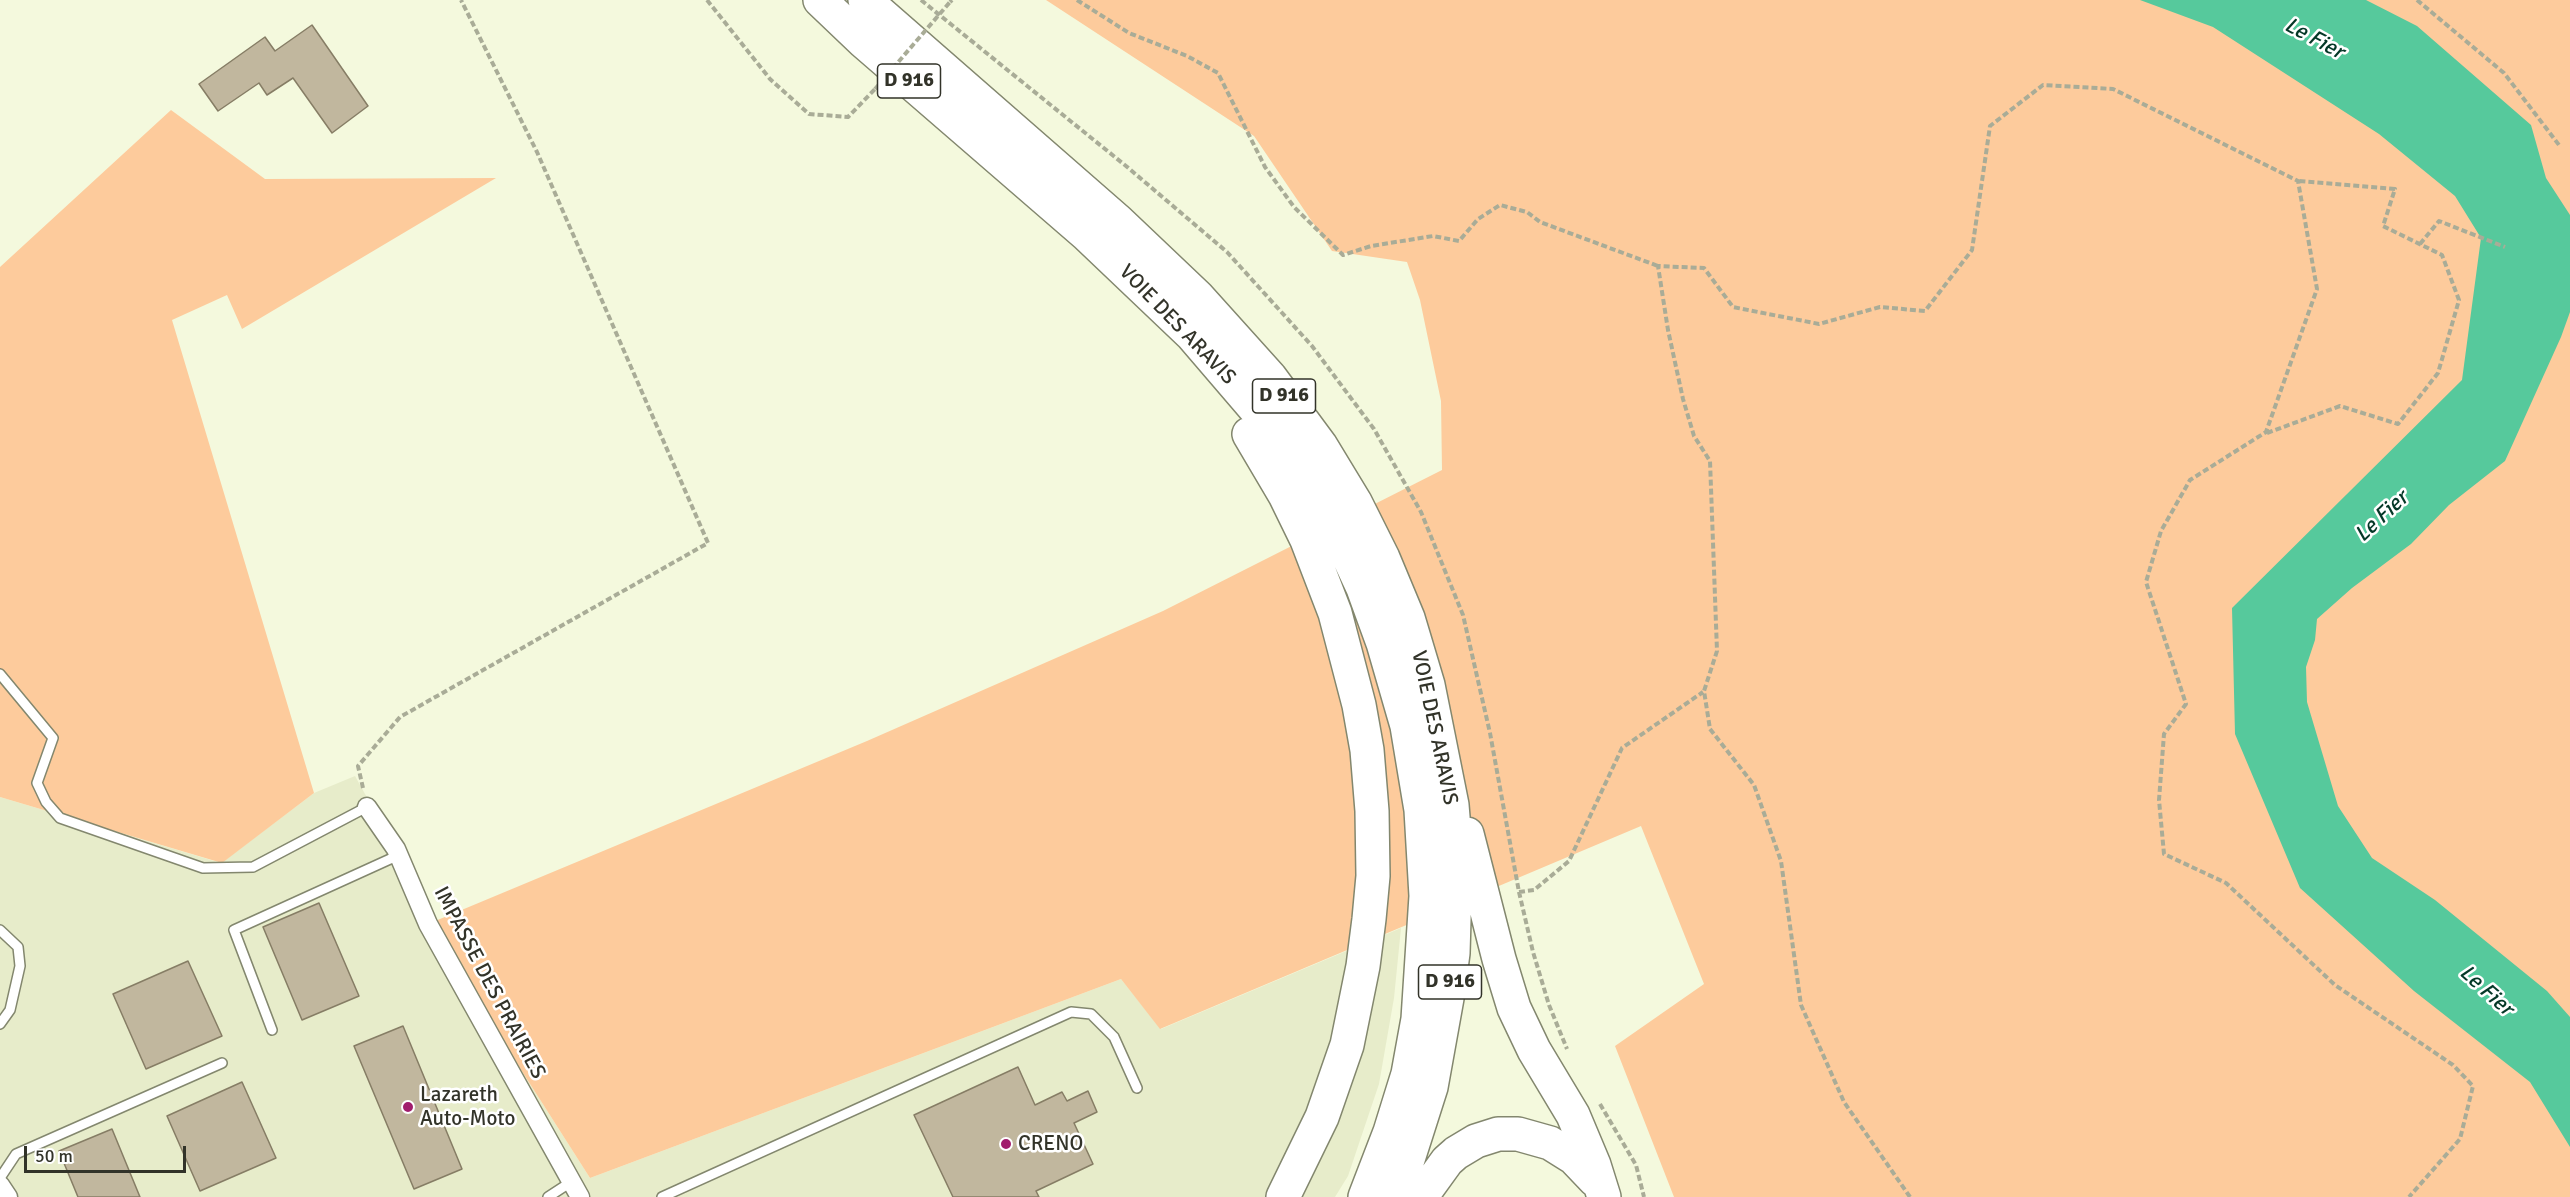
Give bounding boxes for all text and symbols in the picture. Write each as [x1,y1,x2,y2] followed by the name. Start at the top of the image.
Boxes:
[2280,12,2348,66] water label: Le Fier
[878,64,940,98] road number: D 916
[1113,260,1241,390] street label: VOIE DES ARAVIS
[1252,379,1316,413] road number: D 916
[2350,486,2414,548] water label: Le Fier
[1405,648,1463,808] street label: VOIE DES ARAVIS
[428,883,550,1083] street label: IMPASSE DES PRAIRIES
[2454,960,2518,1022] water label: Le Fier
[1418,965,1482,999] road number: D 916
[420,1082,515,1132] place label: Lazareth Auto-Moto
[401,1100,415,1114] marker: Lazareth Auto-Moto
[1018,1131,1083,1157] place label: CRENO
[27,1134,189,1172] scale bar
[999,1137,1013,1151] marker: CRENO
[35,1145,73,1167] text: 50 m

